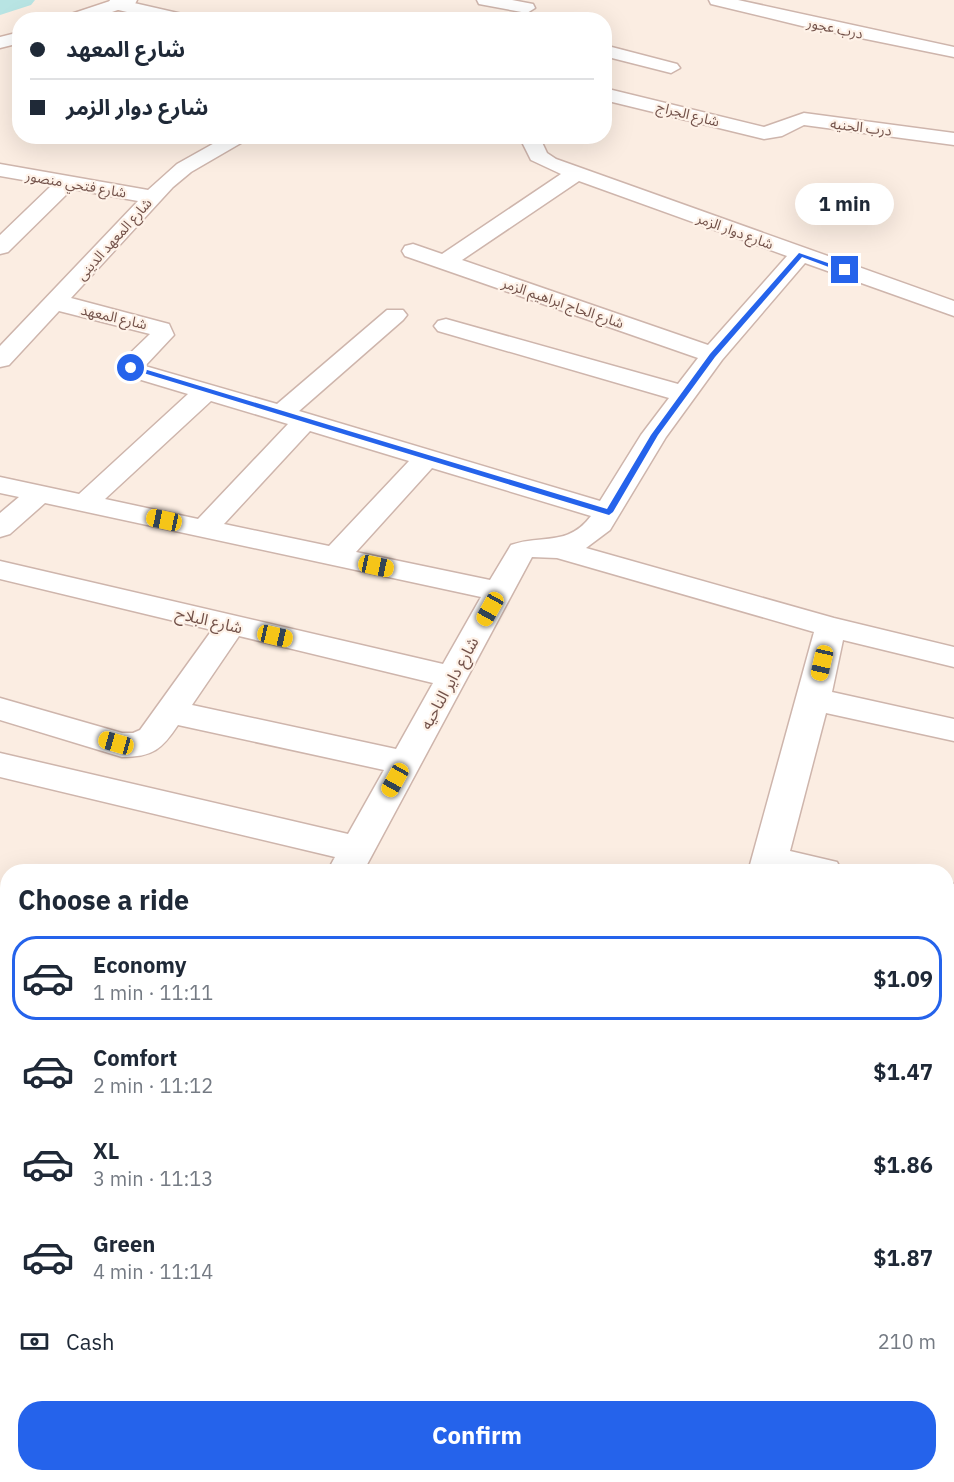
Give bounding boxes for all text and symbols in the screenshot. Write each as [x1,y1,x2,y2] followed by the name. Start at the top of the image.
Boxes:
[804,13,865,43] street label: درب عجور
[66,34,185,63] text: شارع المعهد
[66,92,209,121] text: شارع دوار الزمر
[654,98,721,132] street label: شارع الجراج
[829,114,893,140] street label: درب الحنيه
[23,166,128,204] street label: شارع فتحي منصور
[796,183,894,225] callout: 1 min
[818,190,871,217] text: 1 min
[72,194,157,285] street label: شارع المعهد الدينى
[693,208,776,255] street label: شارع دوار الزمر
[831,256,858,283] route end
[498,273,626,334] street label: شارع الحاج ابراهيم الزمر
[79,301,149,335] street label: شارع المعهد
[117,354,144,381] route start
[145,507,183,533] car
[357,553,395,579] car
[473,589,507,629] car
[173,603,244,640] street label: شارع البلاح
[255,623,295,649] car
[415,633,485,734] street label: شارع داير الناحيه
[809,643,835,683] car
[96,729,136,757] car
[378,760,412,800] car
[18,882,189,917] text: Choose a ride
[93,950,187,979] text: Economy
[21,951,75,1005] icon: car
[873,964,933,993] text: $1.09
[93,979,213,1006] text: 1 min · 11:11
[93,1043,177,1072] text: Comfort
[21,1044,75,1098] icon: car
[873,1057,933,1086] text: $1.47
[93,1072,213,1099] text: 2 min · 11:12
[93,1136,119,1165] text: XL
[21,1137,75,1191] icon: car
[873,1150,933,1179] text: $1.86
[93,1165,213,1192] text: 3 min · 11:13
[93,1229,155,1258] text: Green
[21,1230,75,1284] icon: car
[873,1243,933,1272] text: $1.87
[93,1258,213,1285] text: 4 min · 11:14
[18,1325,51,1358] icon: cash
[66,1327,115,1356] text: Cash
[878,1328,936,1355] text: 210 m
[18,1401,936,1470] button: Confirm

